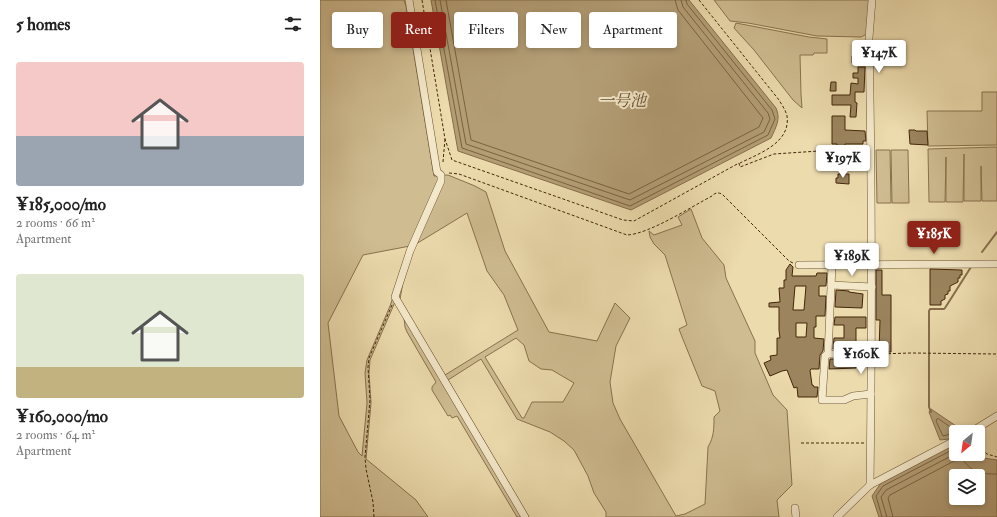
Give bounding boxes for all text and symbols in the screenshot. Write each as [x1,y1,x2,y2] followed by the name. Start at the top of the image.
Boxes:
[332,12,383,48] chip: Buy
[391,12,446,48] chip: Rent
[454,12,518,48] chip: Filters
[526,12,581,48] chip: New
[589,12,677,48] chip: Apartment
[282,13,304,35] icon: filters
[16,14,70,35] text: 5 homes
[851,40,907,74] pin: ¥147K
[861,45,897,61] text: ¥147K
[124,88,196,160] icon: home
[598,91,648,111] water label: 一号池
[815,145,871,179] pin: ¥197K
[825,150,861,166] text: ¥197K
[16,194,106,215] text: ¥185,000/mo
[16,215,95,231] text: 2 rooms · 66 m²
[906,221,962,255] pin: ¥185K
[916,226,952,242] text: ¥185K
[16,231,72,247] text: Apartment
[824,243,880,277] pin: ¥189K
[834,248,870,264] text: ¥189K
[124,300,196,372] icon: home
[833,341,889,375] pin: ¥160K
[843,346,879,362] text: ¥160K
[16,406,108,427] text: ¥160,000/mo
[949,425,985,461] north arrow
[949,425,985,505] map controls
[16,427,95,443] text: 2 rooms · 64 m²
[16,443,72,459] text: Apartment
[949,469,985,505] button: layers

